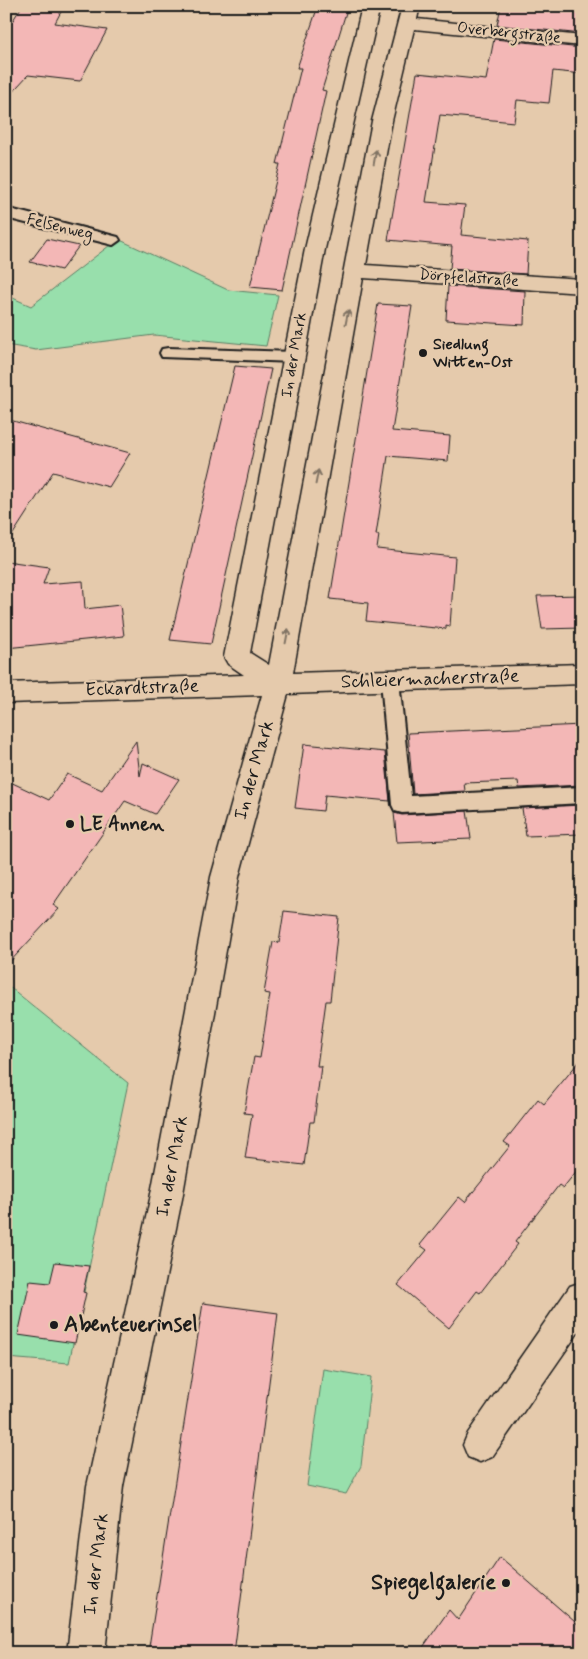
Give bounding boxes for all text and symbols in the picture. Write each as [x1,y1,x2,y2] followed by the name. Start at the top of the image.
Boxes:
[456,17,562,50] street label: Overbergstraße
[371,149,381,165] one-way arrow
[24,209,95,246] street label: Felsenweg
[418,264,520,292] street label: Dörpfeldstraße
[343,309,352,325] one-way arrow
[276,311,312,399] street label: In der Mark
[432,334,513,373] place label: Siedlung Witten-Ost
[417,347,429,359] marker: Siedlung Witten-Ost
[313,469,322,485] one-way arrow
[283,629,293,645] one-way arrow
[340,663,520,695] street label: Schleiermacherstraße
[85,674,199,702] street label: Eckardtstraße
[228,717,280,823] street label: In der Mark
[80,812,164,837] place label: LE Annen
[64,818,76,830] marker: LE Annen
[150,1113,194,1219] street label: In der Mark
[64,1311,198,1339] place label: Abenteuerinsel
[48,1319,60,1331] marker: Abenteuerinsel
[77,1512,115,1616] street label: In der Mark
[371,1569,496,1601] place label: Spiegelgalerie
[500,1577,512,1589] marker: Spiegelgalerie

